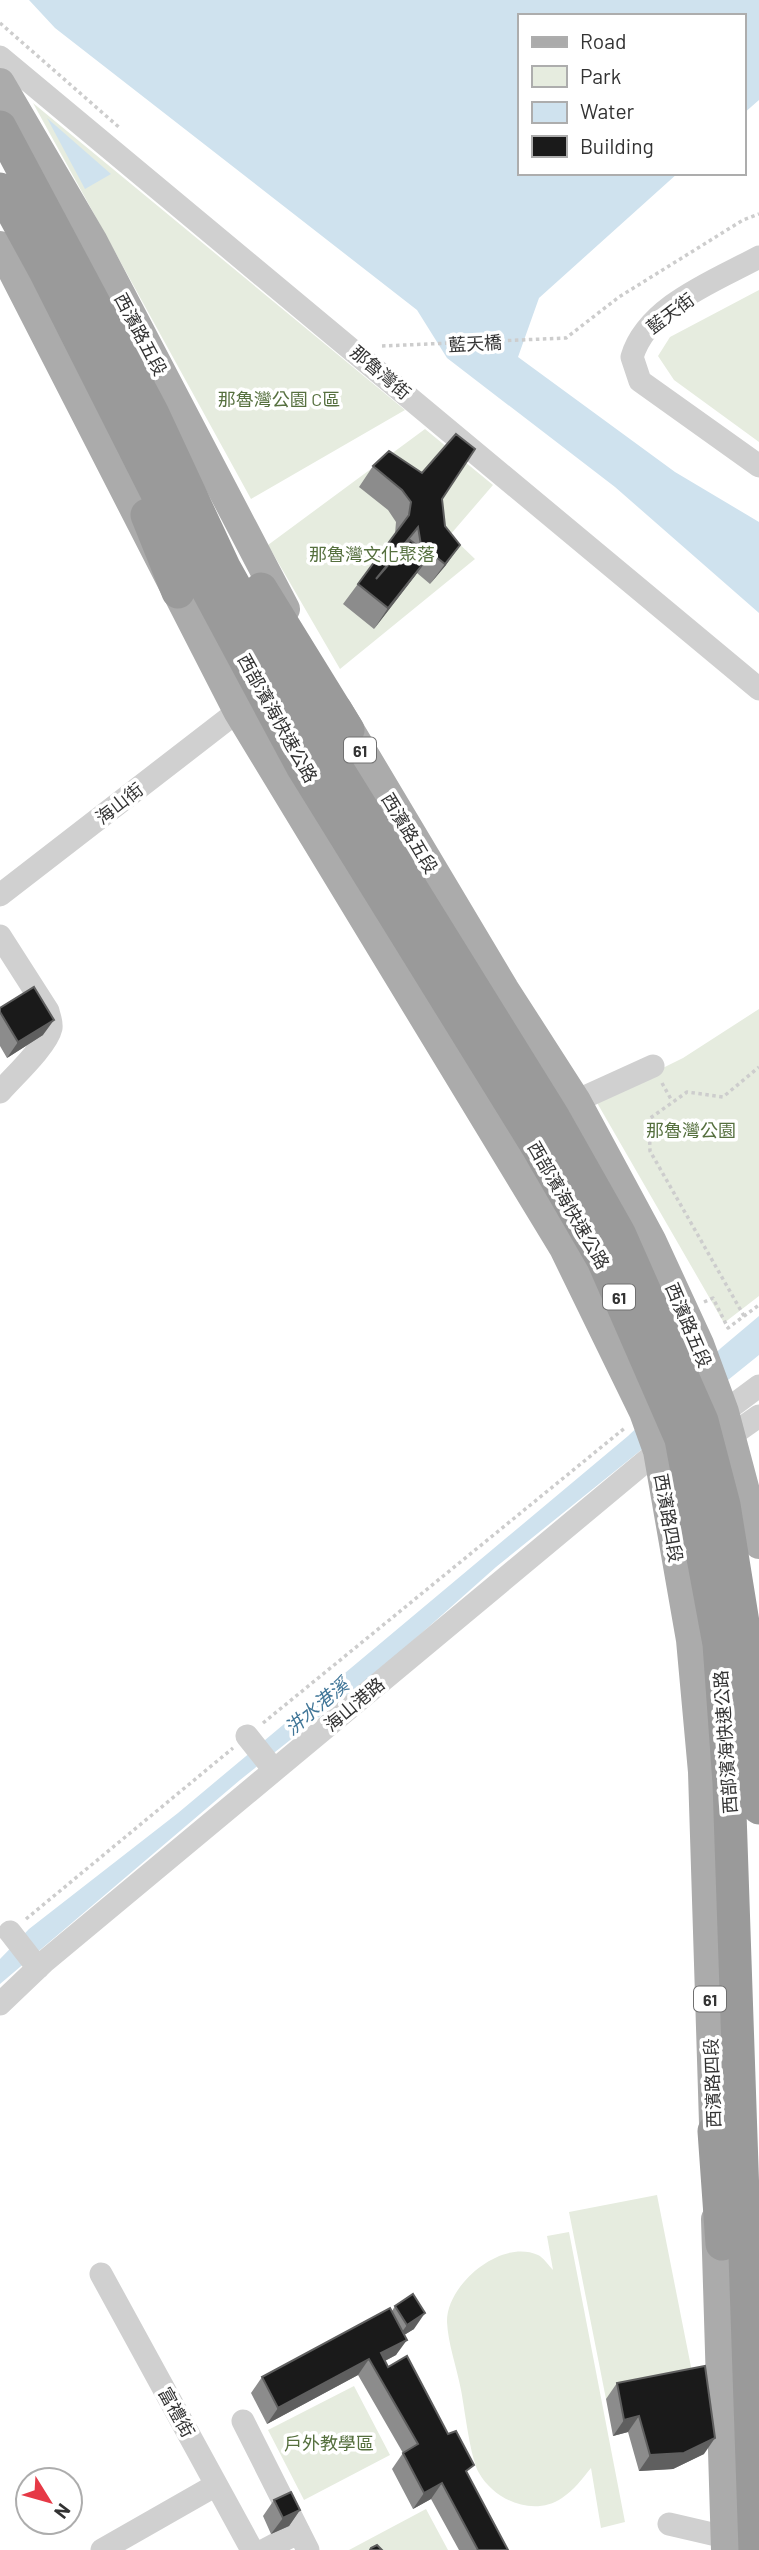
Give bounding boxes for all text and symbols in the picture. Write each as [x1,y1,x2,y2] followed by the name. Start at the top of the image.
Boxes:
[518,14,745,175] legend
[580,28,626,53] text: Road
[580,63,621,88] text: Park
[580,98,635,123] text: Water
[580,133,654,158] text: Building
[642,288,698,338] street label: 藍天街
[110,289,172,379] street label: 西濱路五段
[447,331,503,355] street label: 藍天橋
[346,340,416,404] street label: 那魯灣街
[218,388,340,410] park label: 那魯灣公園 C區
[309,543,435,565] park label: 那魯灣文化聚落
[233,650,323,786] street label: 西部濱海快速公路
[344,737,376,762] road number: 61
[91,778,147,828] street label: 海山街
[377,789,443,877] street label: 西濱路五段
[646,1119,736,1141] park label: 那魯灣公園
[523,1137,615,1273] street label: 西部濱海快速公路
[661,1279,717,1371] street label: 西濱路五段
[603,1284,635,1310] road number: 61
[650,1472,688,1564] street label: 西濱路四段
[709,1669,741,1815] street label: 西部濱海快速公路
[279,1671,355,1739] water label: 汫水港溪
[319,1672,389,1736] street label: 海山港路
[694,1986,726,2011] road number: 61
[699,2038,725,2128] street label: 西濱路四段
[154,2383,200,2441] street label: 富禮街
[284,2432,374,2454] park label: 戶外教學區
[14,2466,84,2536] north arrow
[50,2500,76,2524] text: N

